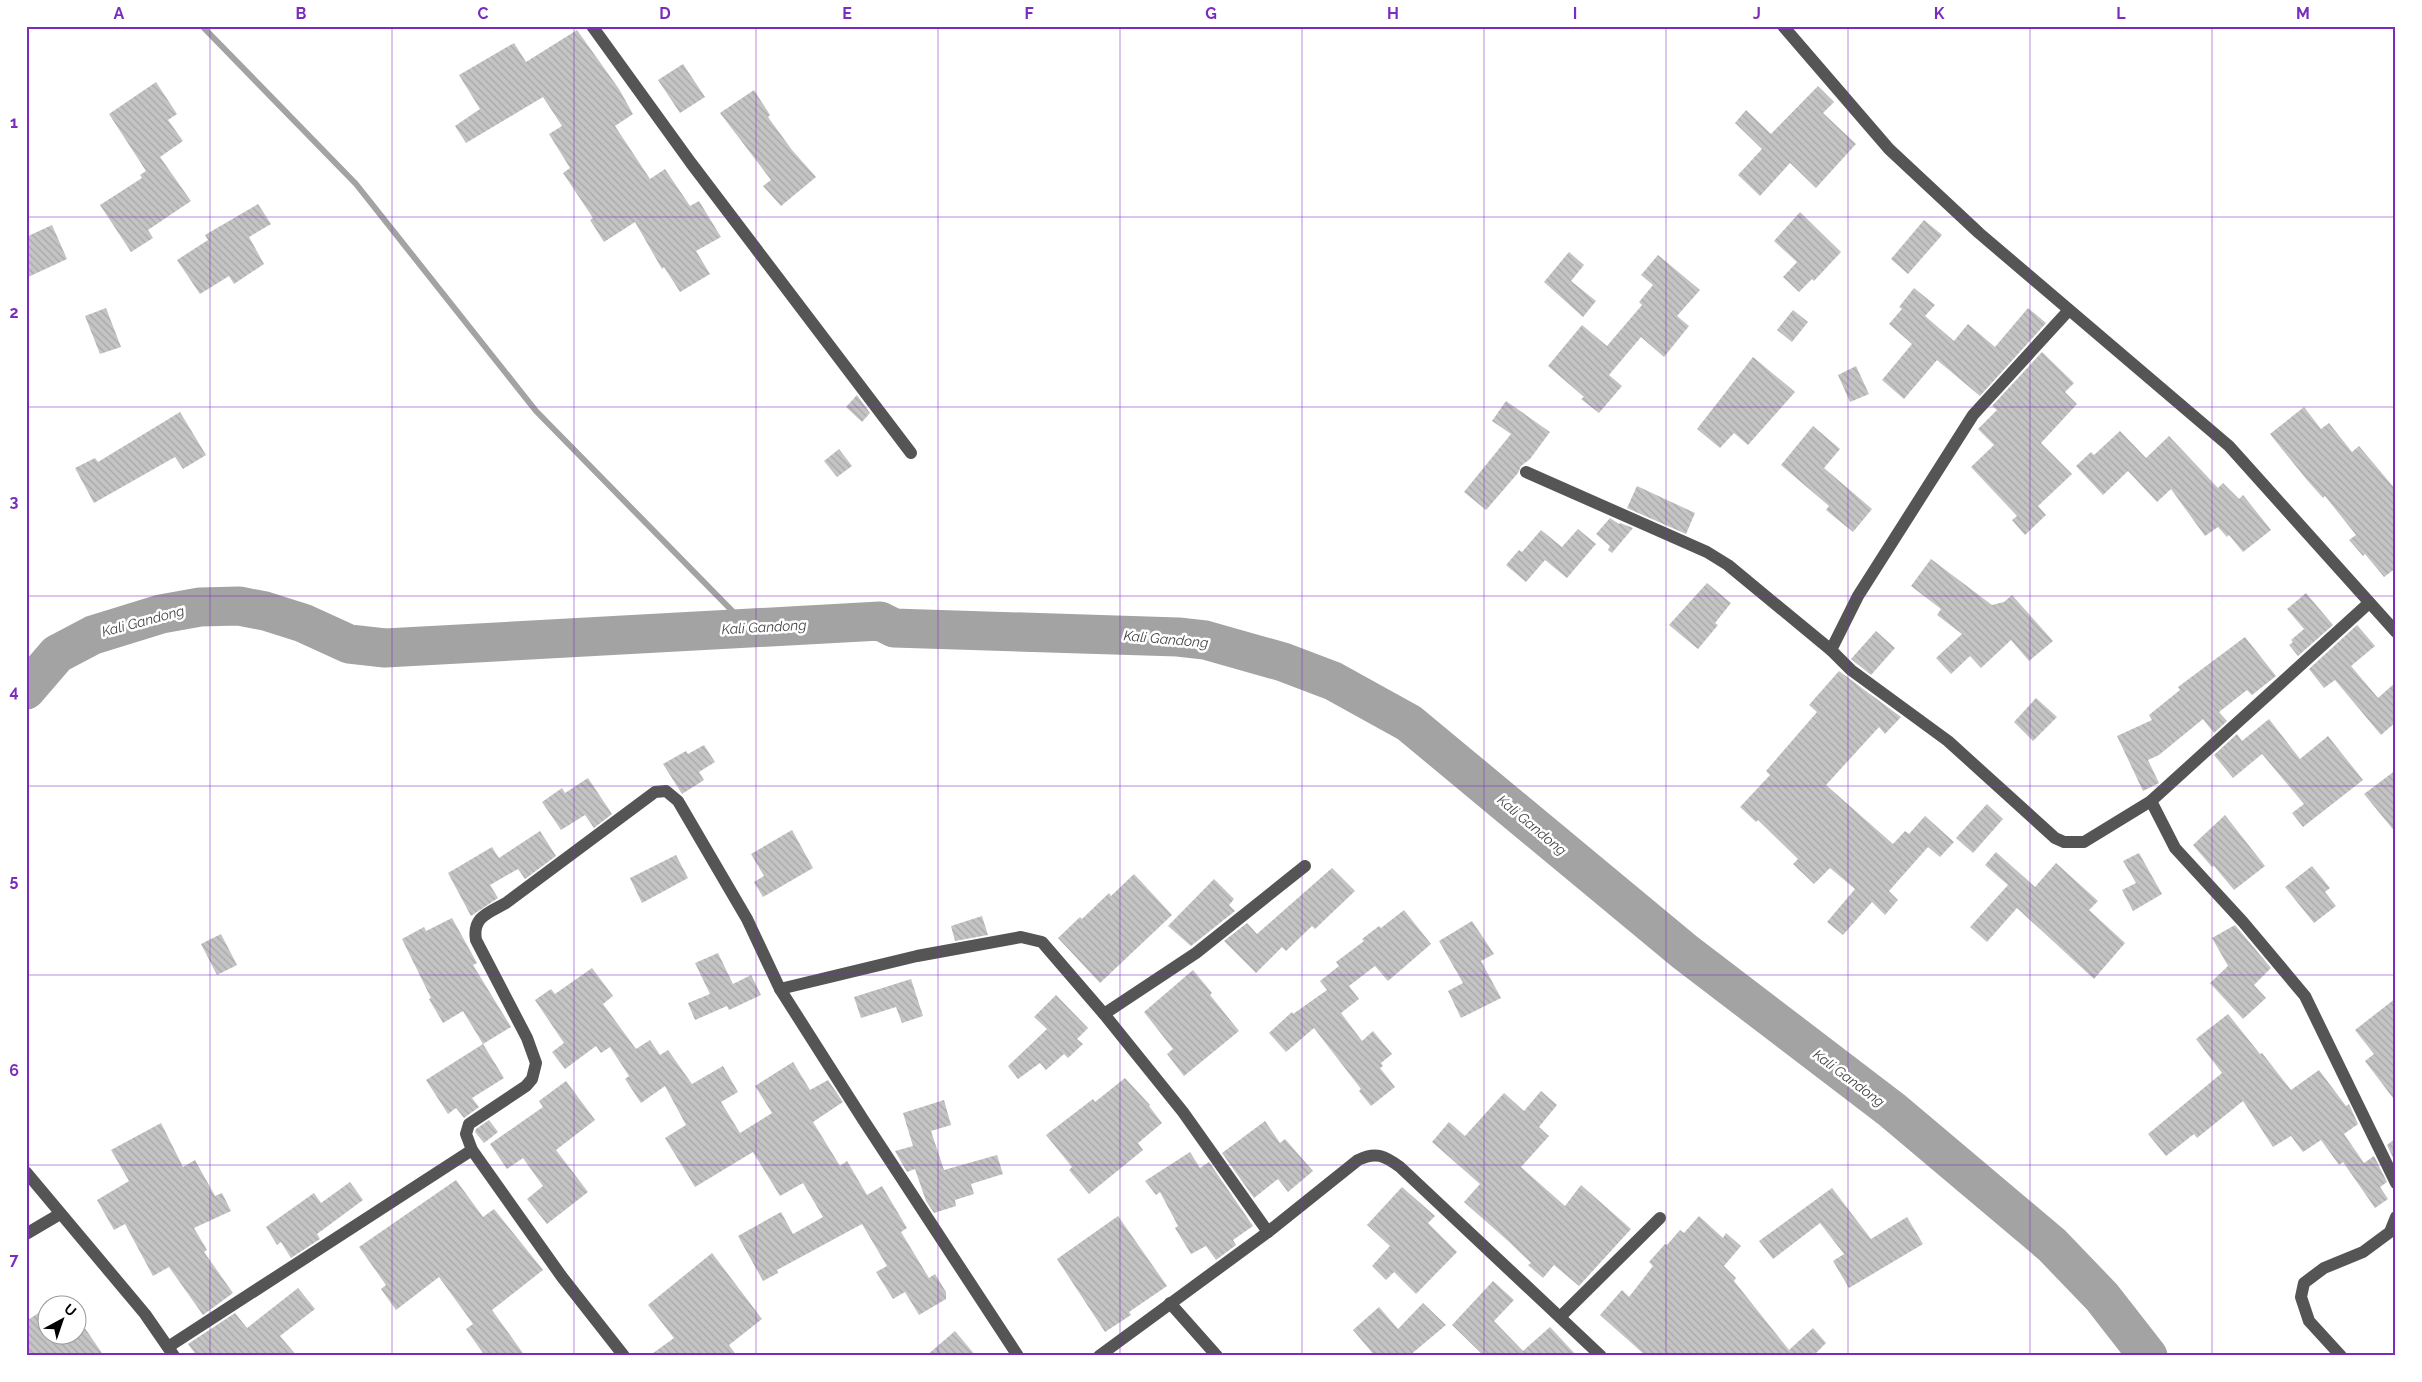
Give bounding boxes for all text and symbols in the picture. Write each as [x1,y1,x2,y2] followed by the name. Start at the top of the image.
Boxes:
[114,4,125,23] text: A
[296,4,307,23] text: B
[478,4,489,23] text: C
[659,4,671,23] text: D
[842,4,852,23] text: E
[1024,4,1034,23] text: F
[1205,4,1217,23] text: G
[1387,4,1399,23] text: H
[1573,4,1577,23] text: I
[1753,4,1761,23] text: J
[1934,4,1945,23] text: K
[2116,4,2126,23] text: L
[2296,4,2310,23] text: M
[10,113,18,132] text: 1
[9,303,19,322] text: 2
[10,492,19,511] text: 3
[100,602,186,640] water label: Kali Gandong
[721,617,807,637] water label: Kali Gandong
[1123,627,1209,651] water label: Kali Gandong
[9,682,19,701] text: 4
[1494,792,1570,858] water label: Kali Gandong
[10,871,19,890] text: 5
[1810,1046,1888,1110] water label: Kali Gandong
[9,1061,19,1080] text: 6
[10,1250,19,1269] text: 7
[38,1294,88,1344] north arrow
[61,1301,80,1320] text: U

